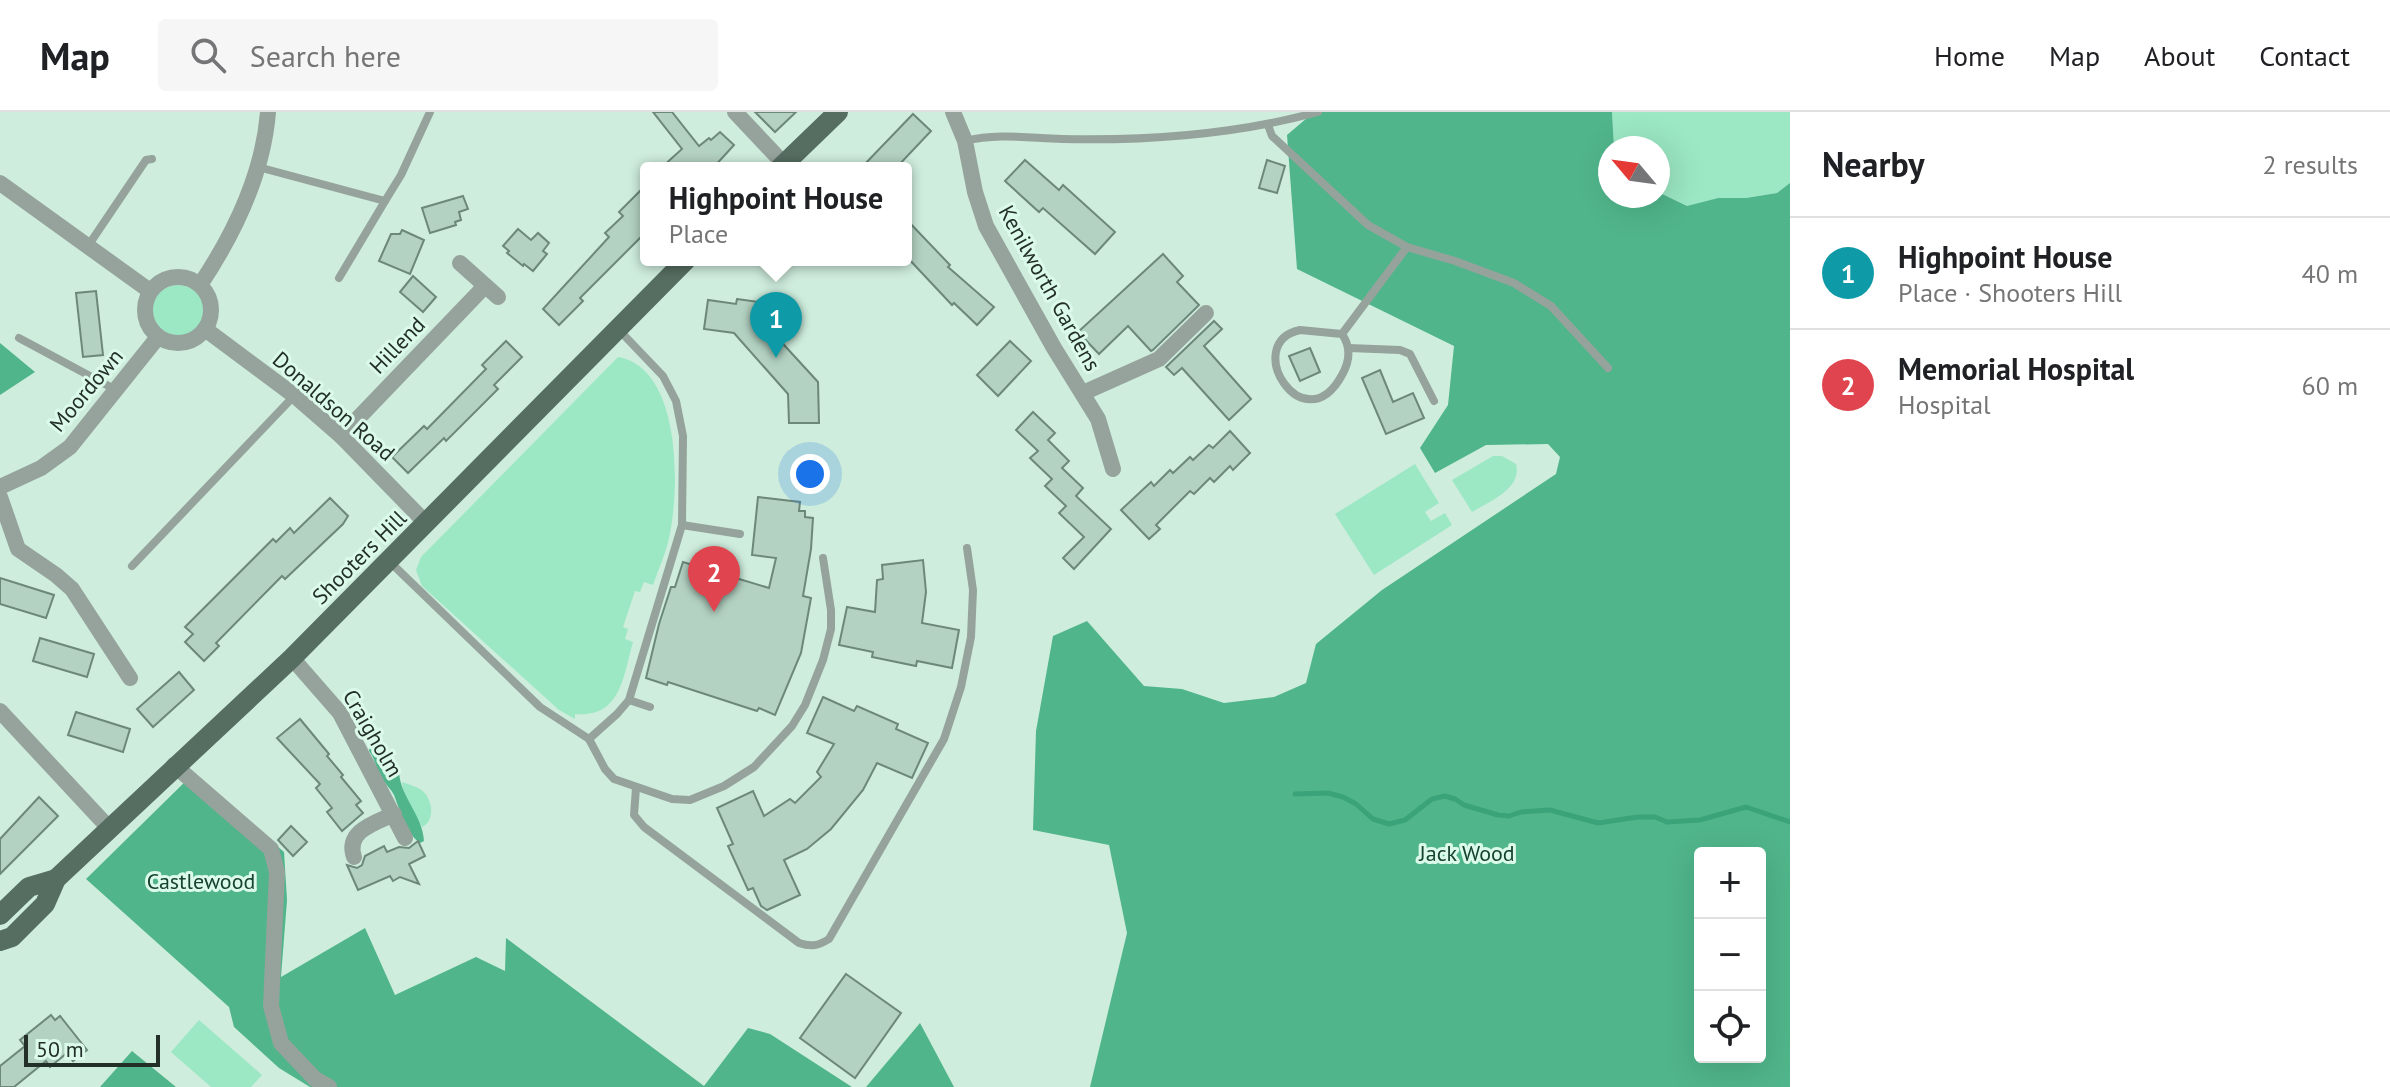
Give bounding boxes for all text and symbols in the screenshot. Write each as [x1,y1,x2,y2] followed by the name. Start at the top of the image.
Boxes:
[158,19,718,91] search box
[40,31,110,80] text: Map
[186,33,230,77] icon: search
[250,36,401,75] text: Search here
[1934,37,2005,74] text: Home
[2049,37,2100,74] text: Map
[2144,37,2215,74] text: About
[2259,37,2350,74] text: Contact
[1598,136,1670,208] north arrow
[1822,142,1924,186] text: Nearby
[2263,148,2358,181] text: 2 results
[640,162,912,266] popup
[669,178,883,217] text: Highpoint House
[993,200,1107,376] street label: Kenilworth Gardens
[669,217,728,250] text: Place
[1898,237,2113,276] text: Highpoint House
[1841,257,1855,290] text: 1
[2302,257,2358,290] text: 40 m
[1898,276,2122,309] text: Place · Shooters Hill
[750,292,802,358] pin: 1
[363,311,431,379] street label: Hillend
[43,343,129,437] street label: Moordown
[267,345,401,467] street label: Donaldson Road
[1898,349,2134,388] text: Memorial Hospital
[1841,369,1855,402] text: 2
[2302,369,2358,402] text: 60 m
[1898,388,1991,421] text: Hospital
[790,454,830,494] your location
[306,504,412,610] street label: Shooters Hill
[688,546,740,612] pin: 2
[337,684,409,782] street label: Craigholm
[1418,839,1515,867] park label: Jack Wood
[1694,847,1766,1063] map controls
[1694,847,1766,919] button: +
[147,867,255,895] park label: Castlewood
[1694,919,1766,991] button: −
[1694,991,1766,1063] button: locate
[24,1031,160,1067] scale bar
[36,1035,84,1063] text: 50 m

